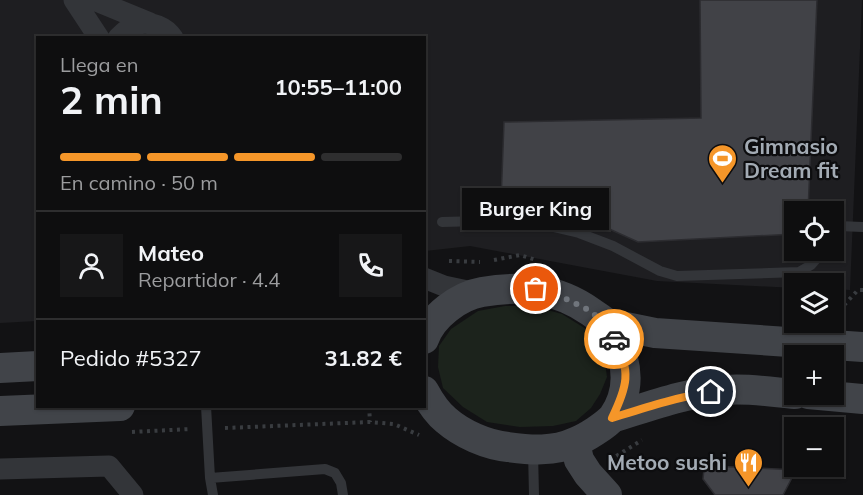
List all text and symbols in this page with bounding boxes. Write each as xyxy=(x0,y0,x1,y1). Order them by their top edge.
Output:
text: Llega en xyxy=(60,52,138,77)
text: 10:55–11:00 xyxy=(274,73,402,101)
text: 2 min xyxy=(60,75,163,124)
place label: Gimnasio Dream fit xyxy=(744,133,838,183)
sports icon: Gimnasio Dream fit xyxy=(707,142,739,184)
text: En camino · 50 m xyxy=(60,170,218,195)
callout: Burger King xyxy=(462,187,610,229)
text: Burger King xyxy=(479,196,592,221)
map controls xyxy=(784,201,844,477)
button: locate xyxy=(784,201,844,261)
button: person xyxy=(60,234,123,297)
button: phone xyxy=(339,234,402,297)
text: Mateo xyxy=(138,239,204,267)
pin xyxy=(510,263,561,314)
text: Repartidor · 4.4 xyxy=(138,267,280,292)
icon: bag xyxy=(519,272,552,305)
button: layers xyxy=(784,273,844,333)
courier xyxy=(584,309,644,369)
icon: car xyxy=(598,323,631,356)
text: Pedido #5327 xyxy=(60,344,202,372)
text: 31.82 € xyxy=(325,344,402,372)
button: + xyxy=(784,345,844,405)
pin xyxy=(685,366,736,417)
icon: home xyxy=(694,375,727,408)
button: − xyxy=(784,417,844,477)
restaurant icon: Metoo sushi xyxy=(732,446,764,488)
place label: Metoo sushi xyxy=(607,449,727,475)

